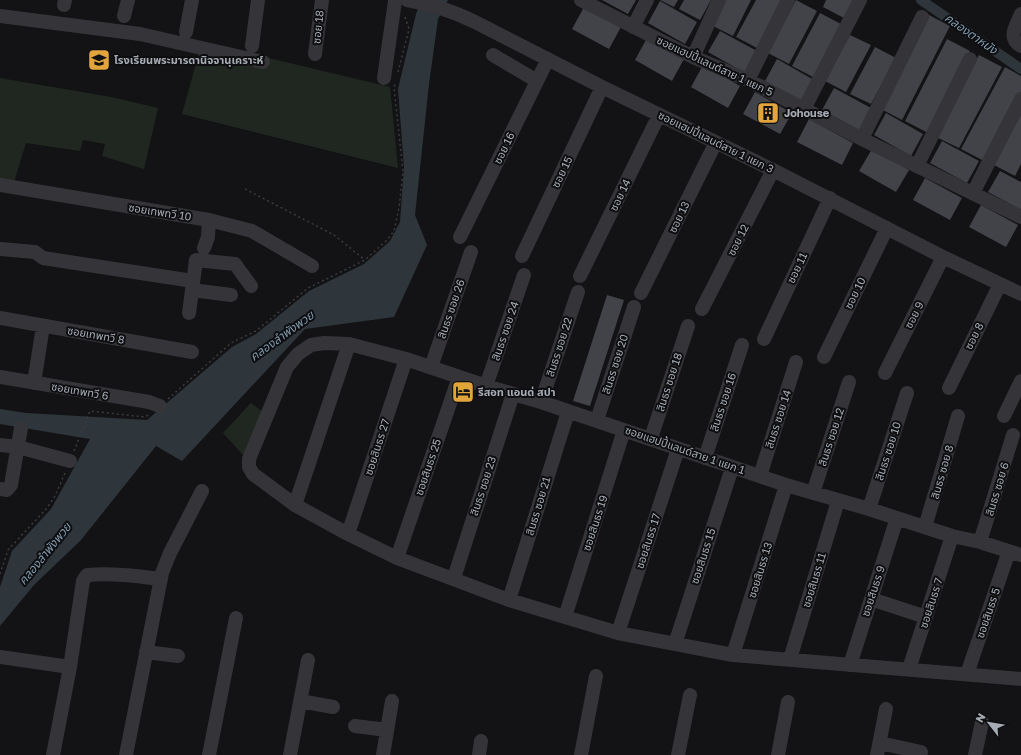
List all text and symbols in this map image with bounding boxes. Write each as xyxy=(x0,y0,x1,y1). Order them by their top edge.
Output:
street label: ซอย 18 xyxy=(309,9,326,44)
water label: คลองตาหนัง xyxy=(942,10,1001,58)
street label: ซอยแฮปปี้แลนด์สาย 1 แยก 5 xyxy=(655,32,776,98)
school or university icon: โรงเรียนพระมารดานิจจานุเคราะห์ xyxy=(86,47,112,73)
place label: โรงเรียนพระมารดานิจจานุเคราะห์ xyxy=(114,53,264,67)
building icon: Johouse xyxy=(755,100,781,126)
place label: Johouse xyxy=(784,106,830,119)
street label: ซอยแฮปปี้แลนด์สาย 1 แยก 3 xyxy=(656,107,777,175)
street label: ซอย 16 xyxy=(490,129,517,166)
street label: ซอย 15 xyxy=(548,154,575,190)
street label: ซอย 14 xyxy=(606,177,633,213)
street label: ซอย 13 xyxy=(665,199,692,235)
street label: ซอยเทพทวี 10 xyxy=(128,200,193,223)
street label: ซอย 12 xyxy=(724,222,751,258)
street label: ซอย 11 xyxy=(784,250,809,285)
street label: ซอย 10 xyxy=(841,275,868,311)
street label: สินธร ซอย 26 xyxy=(434,277,467,340)
street label: สินธร ซอย 24 xyxy=(488,299,521,362)
street label: ซอย 9 xyxy=(901,299,926,330)
water label: คลองลำพังพวย xyxy=(247,307,317,364)
street label: สินธร ซอย 22 xyxy=(543,316,574,378)
street label: ซอย 8 xyxy=(961,320,986,351)
street label: ซอยเทพทวี 8 xyxy=(66,323,126,346)
street label: สินธร ซอย 20 xyxy=(599,332,630,395)
street label: สินธร ซอย 18 xyxy=(653,351,684,413)
street label: สินธร ซอย 16 xyxy=(707,371,738,433)
street label: ซอยเทพทวี 6 xyxy=(50,379,110,402)
hotel icon: รีสอท แอนด่ สปา xyxy=(450,379,476,405)
place label: รีสอท แอนด่ สปา xyxy=(478,385,556,398)
street label: สินธร ซอย 14 xyxy=(762,388,793,450)
street label: สินธร ซอย 12 xyxy=(815,406,846,468)
street label: ซอยสินธร 27 xyxy=(361,417,392,477)
street label: สินธร ซอย 10 xyxy=(872,420,903,482)
street label: ซอยแฮปปี้แลนด์สาย 1 แยก 1 xyxy=(624,422,747,476)
street label: ซอยสินธร 25 xyxy=(412,437,443,497)
street label: สินธร ซอย 8 xyxy=(928,443,956,500)
street label: สินธร ซอย 23 xyxy=(467,455,498,517)
street label: สินธร ซอย 6 xyxy=(982,460,1011,517)
street label: สินธร ซอย 21 xyxy=(522,475,553,537)
street label: ซอยสินธร 19 xyxy=(579,493,610,552)
street label: ซอยสินธร 17 xyxy=(632,511,663,570)
water label: คลองลำพังพวย xyxy=(15,519,75,588)
street label: ซอยสินธร 15 xyxy=(687,526,718,585)
street label: ซอยสินธร 13 xyxy=(745,540,774,599)
street label: ซอยสินธร 11 xyxy=(799,551,828,609)
street label: ซอยสินธร 9 xyxy=(858,564,887,618)
street label: ซอยสินธร 7 xyxy=(916,576,945,630)
street label: ซอยสินธร 5 xyxy=(973,586,1002,640)
north arrow xyxy=(969,703,1009,743)
text: N xyxy=(972,711,988,725)

